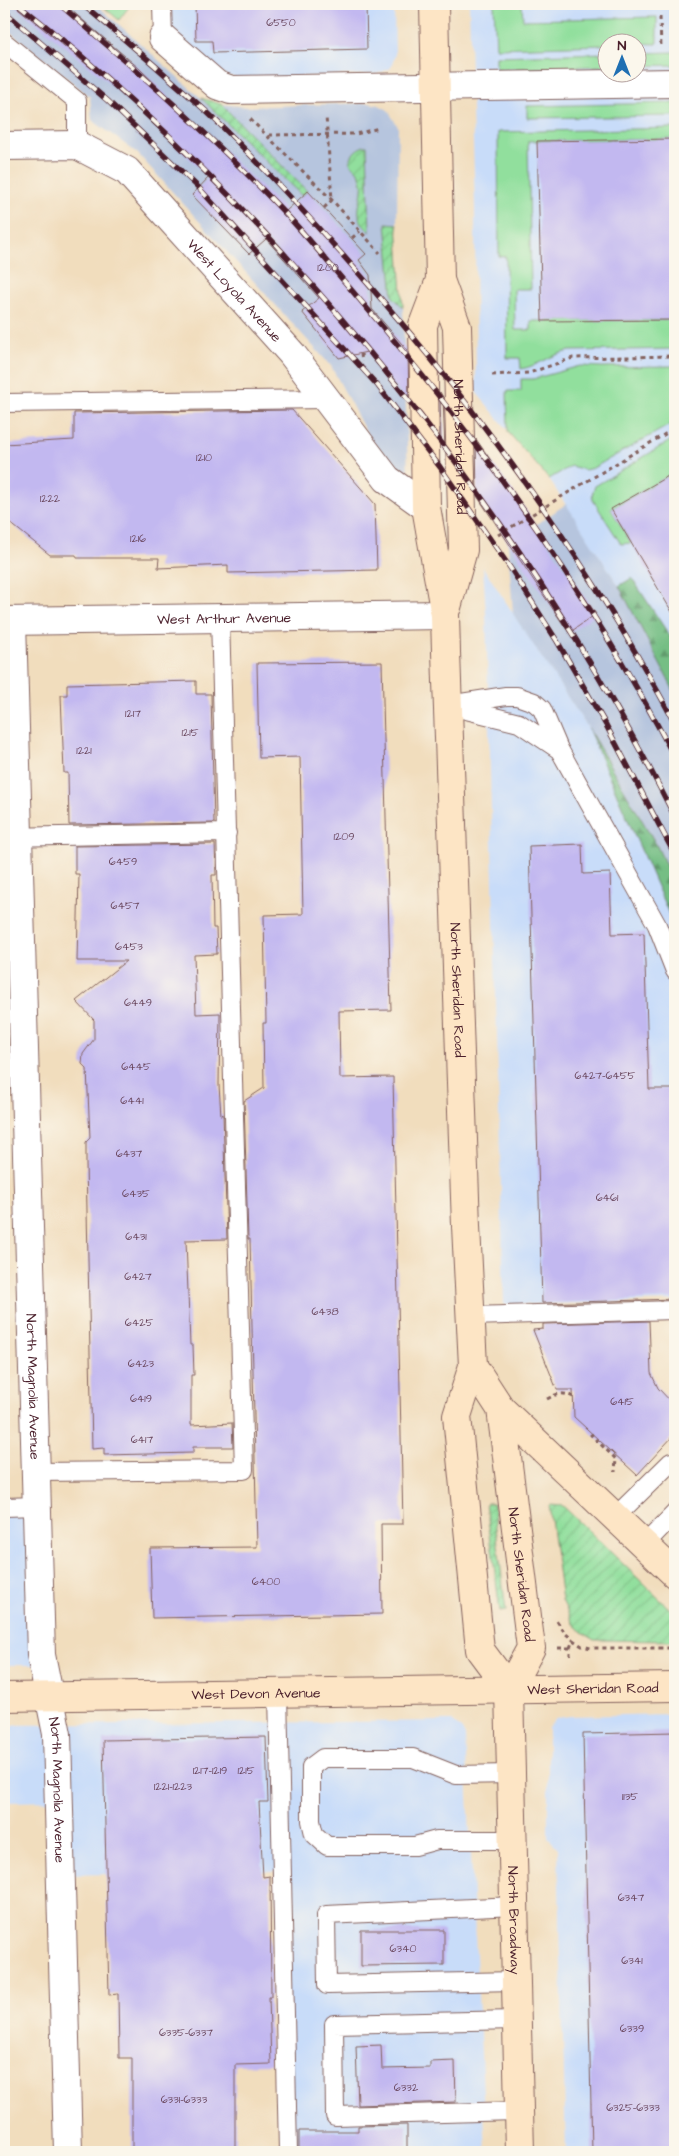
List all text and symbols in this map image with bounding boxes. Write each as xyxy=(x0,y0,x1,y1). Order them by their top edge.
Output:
house number: 6550 xyxy=(266,15,296,30)
north arrow xyxy=(596,32,646,82)
text: N xyxy=(618,36,627,56)
street label: West Loyola Avenue xyxy=(182,235,286,347)
house number: 1200 xyxy=(317,260,339,275)
street label: North Sheridan Road xyxy=(447,379,471,515)
house number: 1210 xyxy=(196,450,212,465)
house number: 1222 xyxy=(40,491,61,506)
house number: 1216 xyxy=(130,531,146,546)
street label: West Arthur Avenue xyxy=(157,608,292,630)
house number: 1217 xyxy=(125,706,141,721)
house number: 1215 xyxy=(182,725,199,740)
house number: 1221 xyxy=(76,743,92,758)
house number: 1209 xyxy=(334,829,354,844)
house number: 6459 xyxy=(109,854,137,869)
house number: 6457 xyxy=(111,898,140,913)
street label: North Sheridan Road xyxy=(444,922,469,1058)
house number: 6453 xyxy=(115,939,143,954)
house number: 6449 xyxy=(124,995,152,1010)
house number: 6445 xyxy=(121,1059,151,1074)
house number: 6427-6455 xyxy=(575,1068,636,1083)
house number: 6441 xyxy=(120,1093,144,1108)
house number: 6437 xyxy=(116,1146,143,1161)
house number: 6435 xyxy=(122,1186,150,1201)
house number: 6461 xyxy=(596,1190,619,1205)
house number: 6431 xyxy=(125,1229,147,1244)
house number: 6427 xyxy=(124,1269,152,1284)
house number: 6438 xyxy=(311,1304,339,1319)
street label: North Magnolia Avenue xyxy=(20,1313,45,1460)
house number: 6425 xyxy=(125,1315,153,1330)
house number: 6423 xyxy=(128,1356,155,1371)
house number: 6419 xyxy=(130,1391,152,1406)
house number: 6415 xyxy=(610,1394,634,1409)
house number: 6417 xyxy=(131,1432,154,1447)
street label: North Sheridan Road xyxy=(502,1506,539,1643)
house number: 6400 xyxy=(252,1574,280,1589)
street label: West Sheridan Road xyxy=(527,1678,659,1700)
street label: West Devon Avenue xyxy=(191,1683,321,1705)
street label: North Magnolia Avenue xyxy=(43,1716,69,1864)
house number: 1217-1219 xyxy=(193,1763,227,1778)
house number: 1215 xyxy=(238,1763,255,1778)
house number: 1221-1223 xyxy=(154,1779,193,1794)
house number: 1135 xyxy=(622,1789,638,1804)
street label: North Broadway xyxy=(502,1866,525,1975)
house number: 6347 xyxy=(618,1890,645,1905)
house number: 6340 xyxy=(390,1941,417,1956)
house number: 6341 xyxy=(621,1953,643,1968)
house number: 6339 xyxy=(620,2021,644,2036)
house number: 6335-6337 xyxy=(159,2025,213,2040)
house number: 6332 xyxy=(394,2080,419,2095)
house number: 6331-6333 xyxy=(161,2092,208,2107)
house number: 6325-6333 xyxy=(606,2100,660,2115)

